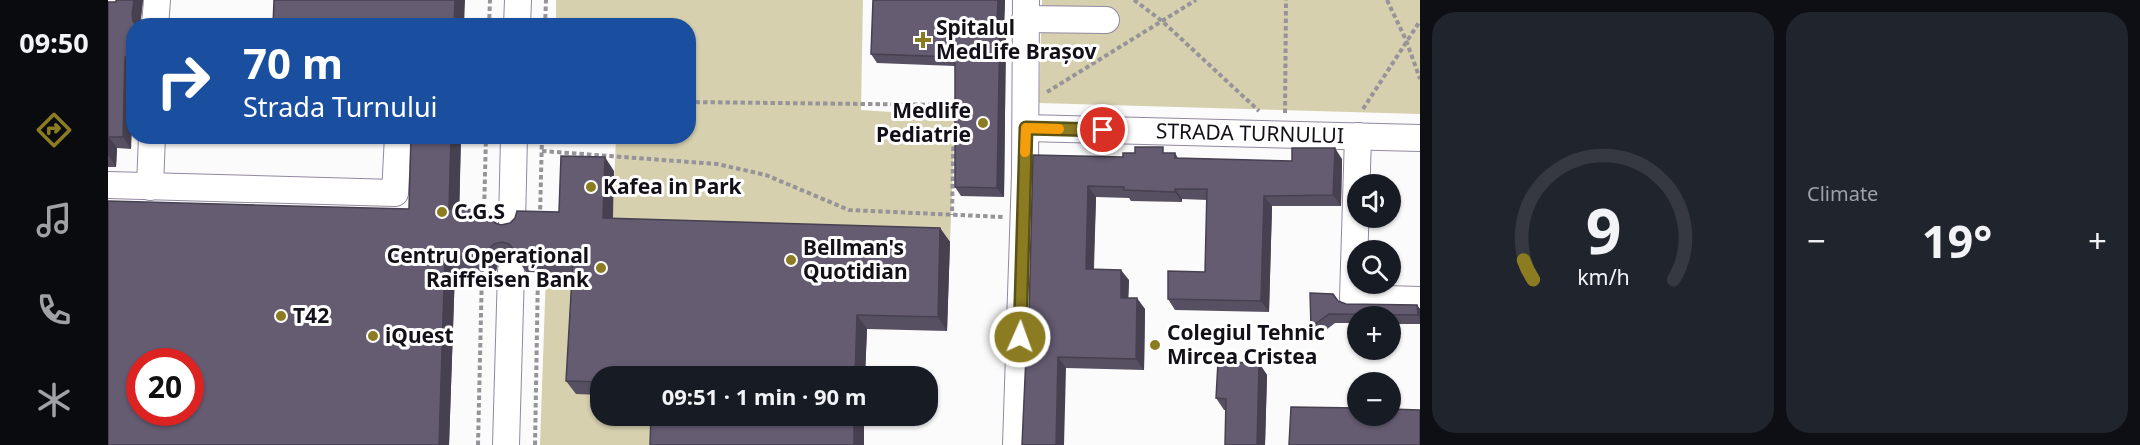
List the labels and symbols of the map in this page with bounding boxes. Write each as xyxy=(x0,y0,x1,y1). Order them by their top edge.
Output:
place label: Spitalul MedLife Brașov xyxy=(936,13,1097,65)
marker: Spitalul MedLife Brașov xyxy=(914,31,932,49)
place label: Medlife Pediatrie xyxy=(876,96,971,148)
pin xyxy=(1077,104,1128,155)
marker: Medlife Pediatrie xyxy=(976,116,990,130)
street label: STRADA TURNULUI xyxy=(1156,116,1344,149)
place label: Kafea in Park xyxy=(603,172,743,200)
marker: Kafea in Park xyxy=(584,180,598,194)
place label: C.G.S xyxy=(454,197,505,225)
marker: C.G.S xyxy=(435,205,449,219)
place label: Bellman's Quotidian xyxy=(803,233,908,285)
place label: Centru Operațional Raiffeisen Bank xyxy=(387,241,590,293)
marker: Bellman's Quotidian xyxy=(784,253,798,267)
marker: Centru Operațional Raiffeisen Bank xyxy=(594,261,608,275)
place label: T42 xyxy=(293,301,329,329)
position arrow xyxy=(988,305,1052,369)
marker: T42 xyxy=(274,309,288,323)
place label: Colegiul Tehnic Mircea Cristea xyxy=(1167,318,1325,370)
place label: iQuest xyxy=(385,321,454,349)
marker: iQuest xyxy=(366,329,380,343)
marker: Colegiul Tehnic Mircea Cristea xyxy=(1148,338,1162,352)
speed limit sign: 20 xyxy=(126,348,204,426)

